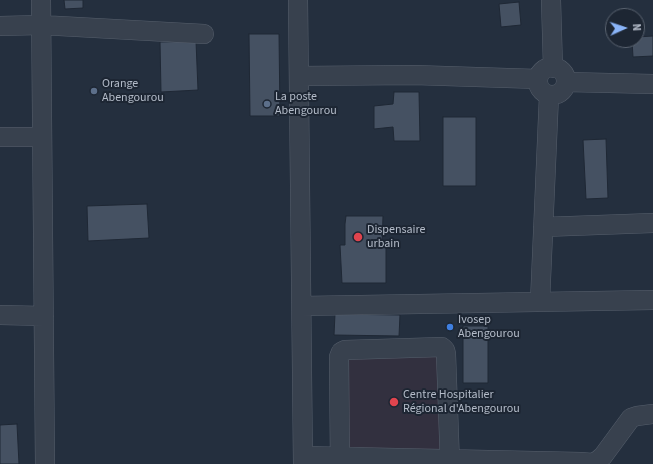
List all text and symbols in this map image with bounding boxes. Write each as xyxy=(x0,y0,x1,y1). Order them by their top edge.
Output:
north arrow xyxy=(605,8,645,48)
text: N xyxy=(629,23,644,31)
place label: Orange Abengourou xyxy=(102,77,164,105)
marker: Orange Abengourou xyxy=(89,86,99,96)
place label: La poste Abengourou xyxy=(275,90,337,118)
marker: La poste Abengourou xyxy=(262,99,272,109)
place label: Dispensaire urbain xyxy=(367,223,426,251)
marker: Dispensaire urbain xyxy=(352,231,364,243)
place label: Ivosep Abengourou xyxy=(458,313,520,341)
marker: Ivosep Abengourou xyxy=(445,322,455,332)
place label: Centre Hospitalier Régional d'Abengourou xyxy=(403,388,520,416)
marker: Centre Hospitalier Régional d'Abengourou xyxy=(388,396,400,408)

